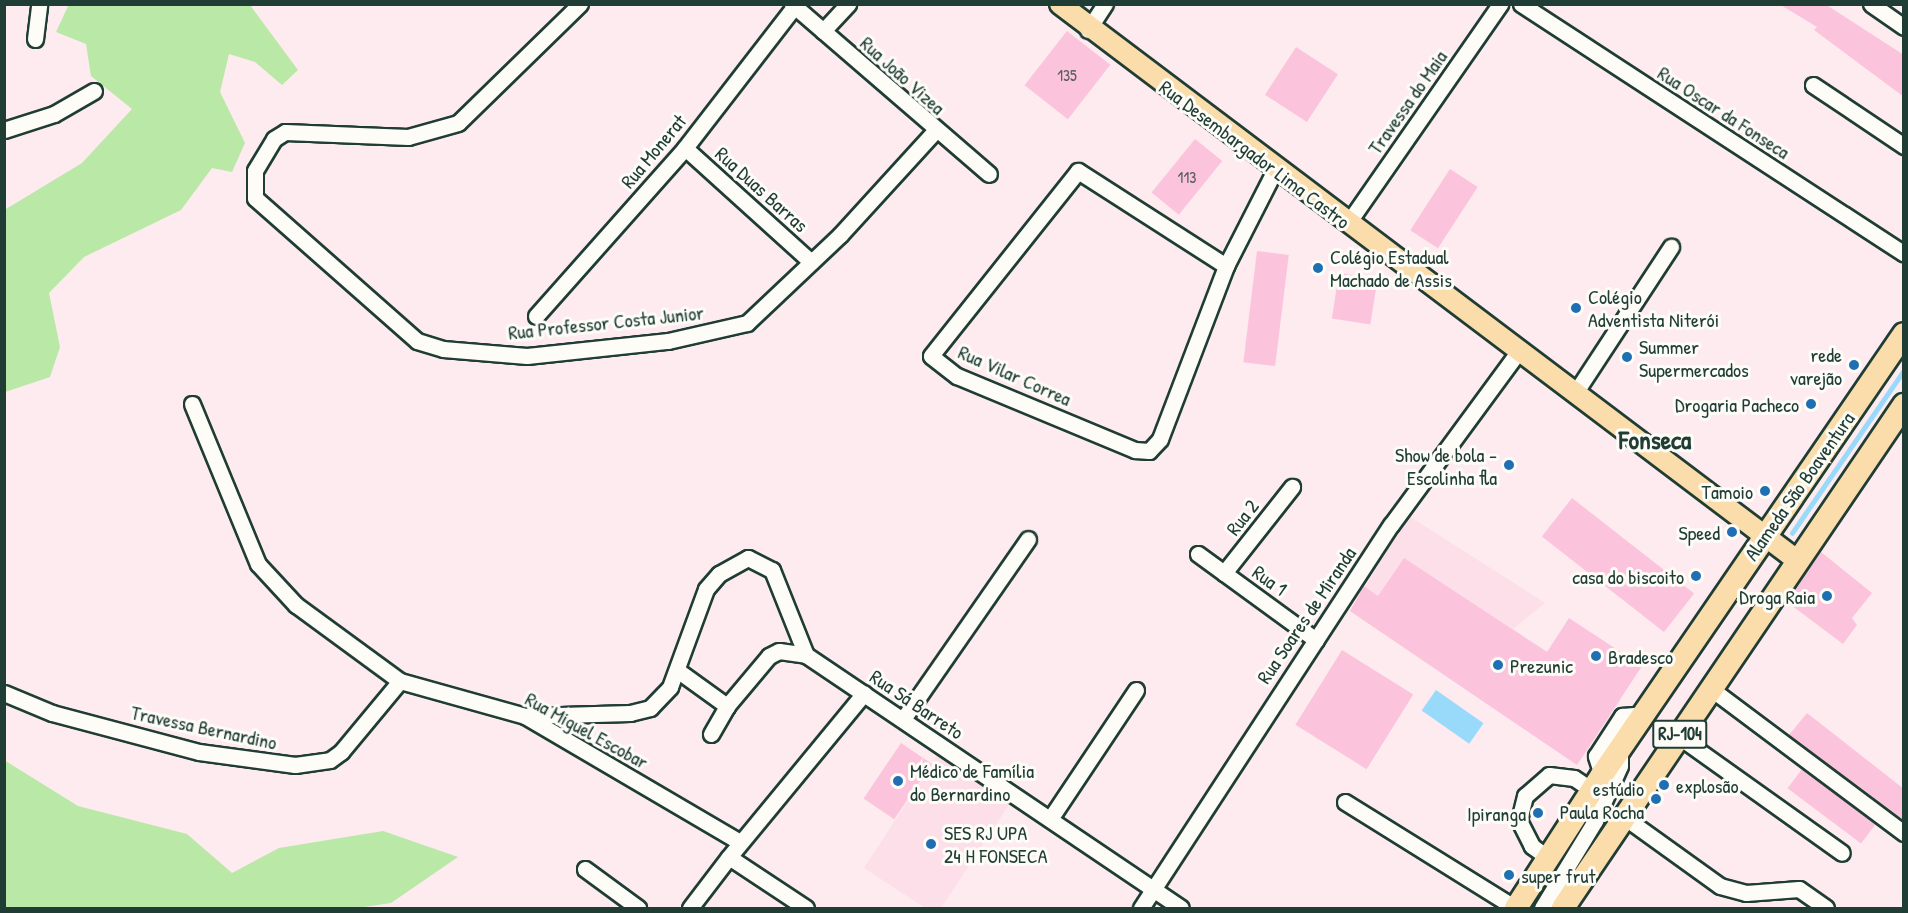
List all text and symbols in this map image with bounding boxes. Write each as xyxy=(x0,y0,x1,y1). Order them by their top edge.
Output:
street label: Rua João Vizea xyxy=(856,31,950,119)
street label: Travessa do Maia xyxy=(1362,45,1452,159)
street label: Rua Oscar da Fonseca xyxy=(1654,60,1794,164)
house number: 135 xyxy=(1057,65,1077,85)
street label: Rua Desembargador Lima Castro xyxy=(1155,75,1355,233)
street label: Rua Monerat xyxy=(615,109,691,193)
street label: Rua Duas Barras xyxy=(711,141,813,237)
house number: 113 xyxy=(1178,167,1196,187)
place label: Colégio Estadual Machado de Assis xyxy=(1330,244,1452,291)
marker: Colégio Estadual Machado de Assis xyxy=(1311,261,1325,275)
place label: Colégio Adventista Niterói xyxy=(1588,284,1719,331)
street label: Rua Professor Costa Junior xyxy=(507,300,705,344)
marker: Colégio Adventista Niterói xyxy=(1569,301,1583,315)
place label: Summer Supermercados xyxy=(1639,334,1749,381)
street label: Rua Vilar Correa xyxy=(955,339,1075,411)
place label: rede varejão xyxy=(1790,342,1842,389)
marker: Summer Supermercados xyxy=(1620,350,1634,364)
marker: rede varejão xyxy=(1847,358,1861,372)
place label: Drogaria Pacheco xyxy=(1675,392,1799,416)
marker: Drogaria Pacheco xyxy=(1804,397,1818,411)
street label: Alameda São Boaventura xyxy=(1739,407,1859,565)
district label: Fonseca xyxy=(1619,424,1691,456)
place label: Show de bola - Escolinha fla xyxy=(1395,442,1497,489)
marker: Show de bola - Escolinha fla xyxy=(1502,458,1516,472)
place label: Tamoio xyxy=(1702,479,1753,503)
marker: Tamoio xyxy=(1758,484,1772,498)
street label: Rua 2 xyxy=(1221,494,1263,540)
place label: Speed xyxy=(1679,520,1720,544)
marker: Speed xyxy=(1725,525,1739,539)
street label: Rua Soares de Miranda xyxy=(1251,542,1361,688)
street label: Rua 1 xyxy=(1248,560,1292,600)
place label: casa do biscoito xyxy=(1572,564,1684,588)
marker: casa do biscoito xyxy=(1689,569,1703,583)
place label: Droga Raia xyxy=(1739,584,1815,608)
marker: Droga Raia xyxy=(1820,589,1834,603)
place label: Bradesco xyxy=(1608,644,1673,668)
marker: Bradesco xyxy=(1589,649,1603,663)
place label: Prezunic xyxy=(1510,653,1573,677)
marker: Prezunic xyxy=(1491,658,1505,672)
street label: Rua Sá Barreto xyxy=(866,664,968,744)
street label: Rua Miguel Escobar xyxy=(521,686,653,774)
street label: Travessa Bernardino xyxy=(129,700,279,754)
road number: RJ-104 xyxy=(1652,719,1708,749)
place label: Médico de Família do Bernardino xyxy=(910,758,1034,805)
place label: explosão xyxy=(1676,773,1738,797)
marker: Médico de Família do Bernardino xyxy=(891,774,905,788)
place label: estúdio Paula Rocha xyxy=(1560,776,1644,823)
marker: explosão xyxy=(1657,778,1671,792)
marker: estúdio Paula Rocha xyxy=(1649,792,1663,806)
place label: Ipiranga xyxy=(1467,801,1526,825)
marker: Ipiranga xyxy=(1531,806,1545,820)
place label: SES RJ UPA 24 H FONSECA xyxy=(944,820,1047,867)
marker: SES RJ UPA 24 H FONSECA xyxy=(922,835,940,853)
place label: super frut xyxy=(1521,863,1595,887)
marker: super frut xyxy=(1502,868,1516,882)

